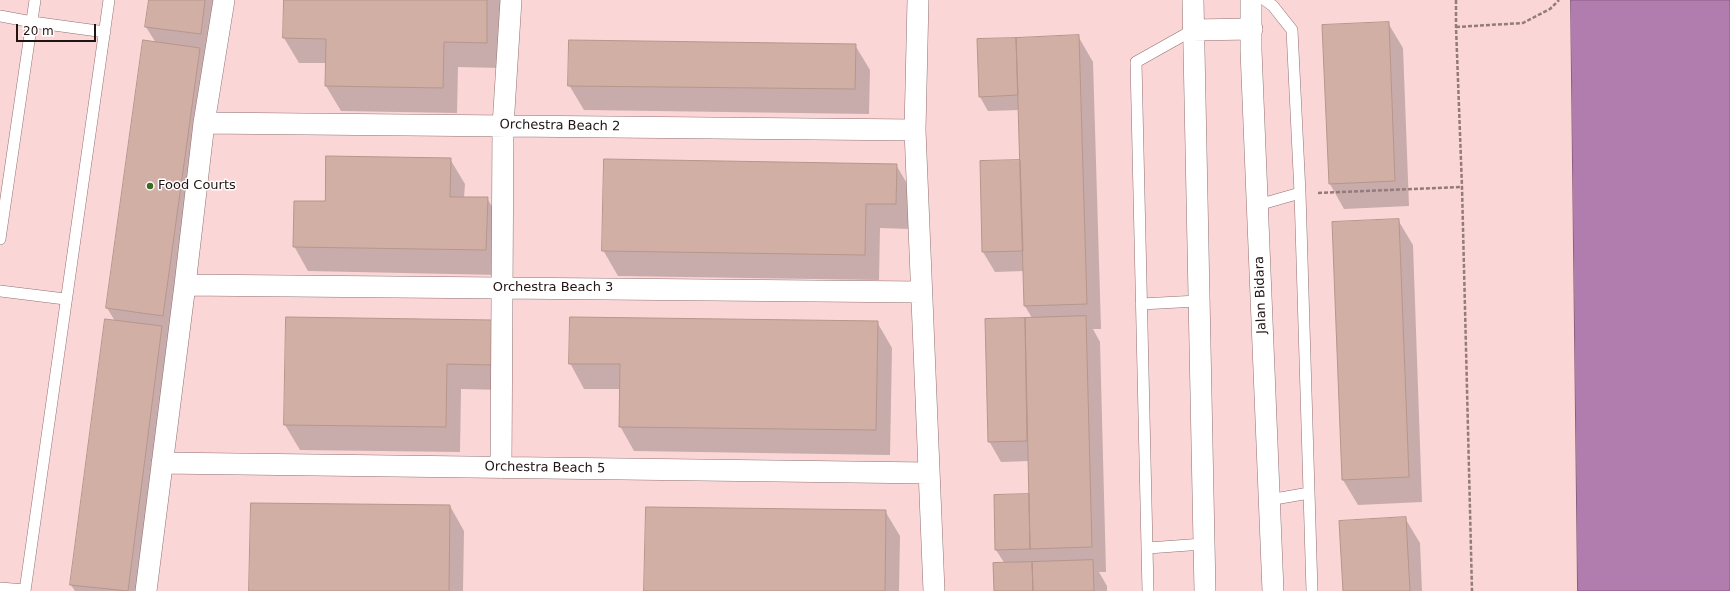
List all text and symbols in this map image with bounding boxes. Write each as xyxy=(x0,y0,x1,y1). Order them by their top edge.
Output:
scale bar xyxy=(18,16,98,42)
text: 20 m xyxy=(23,24,54,38)
street label: Orchestra Beach 2 xyxy=(500,117,620,135)
place label: Food Courts xyxy=(158,178,236,194)
marker: Food Courts xyxy=(145,181,155,191)
street label: Jalan Bidara xyxy=(1252,256,1270,334)
street label: Orchestra Beach 3 xyxy=(493,280,613,296)
street label: Orchestra Beach 5 xyxy=(485,459,605,477)

